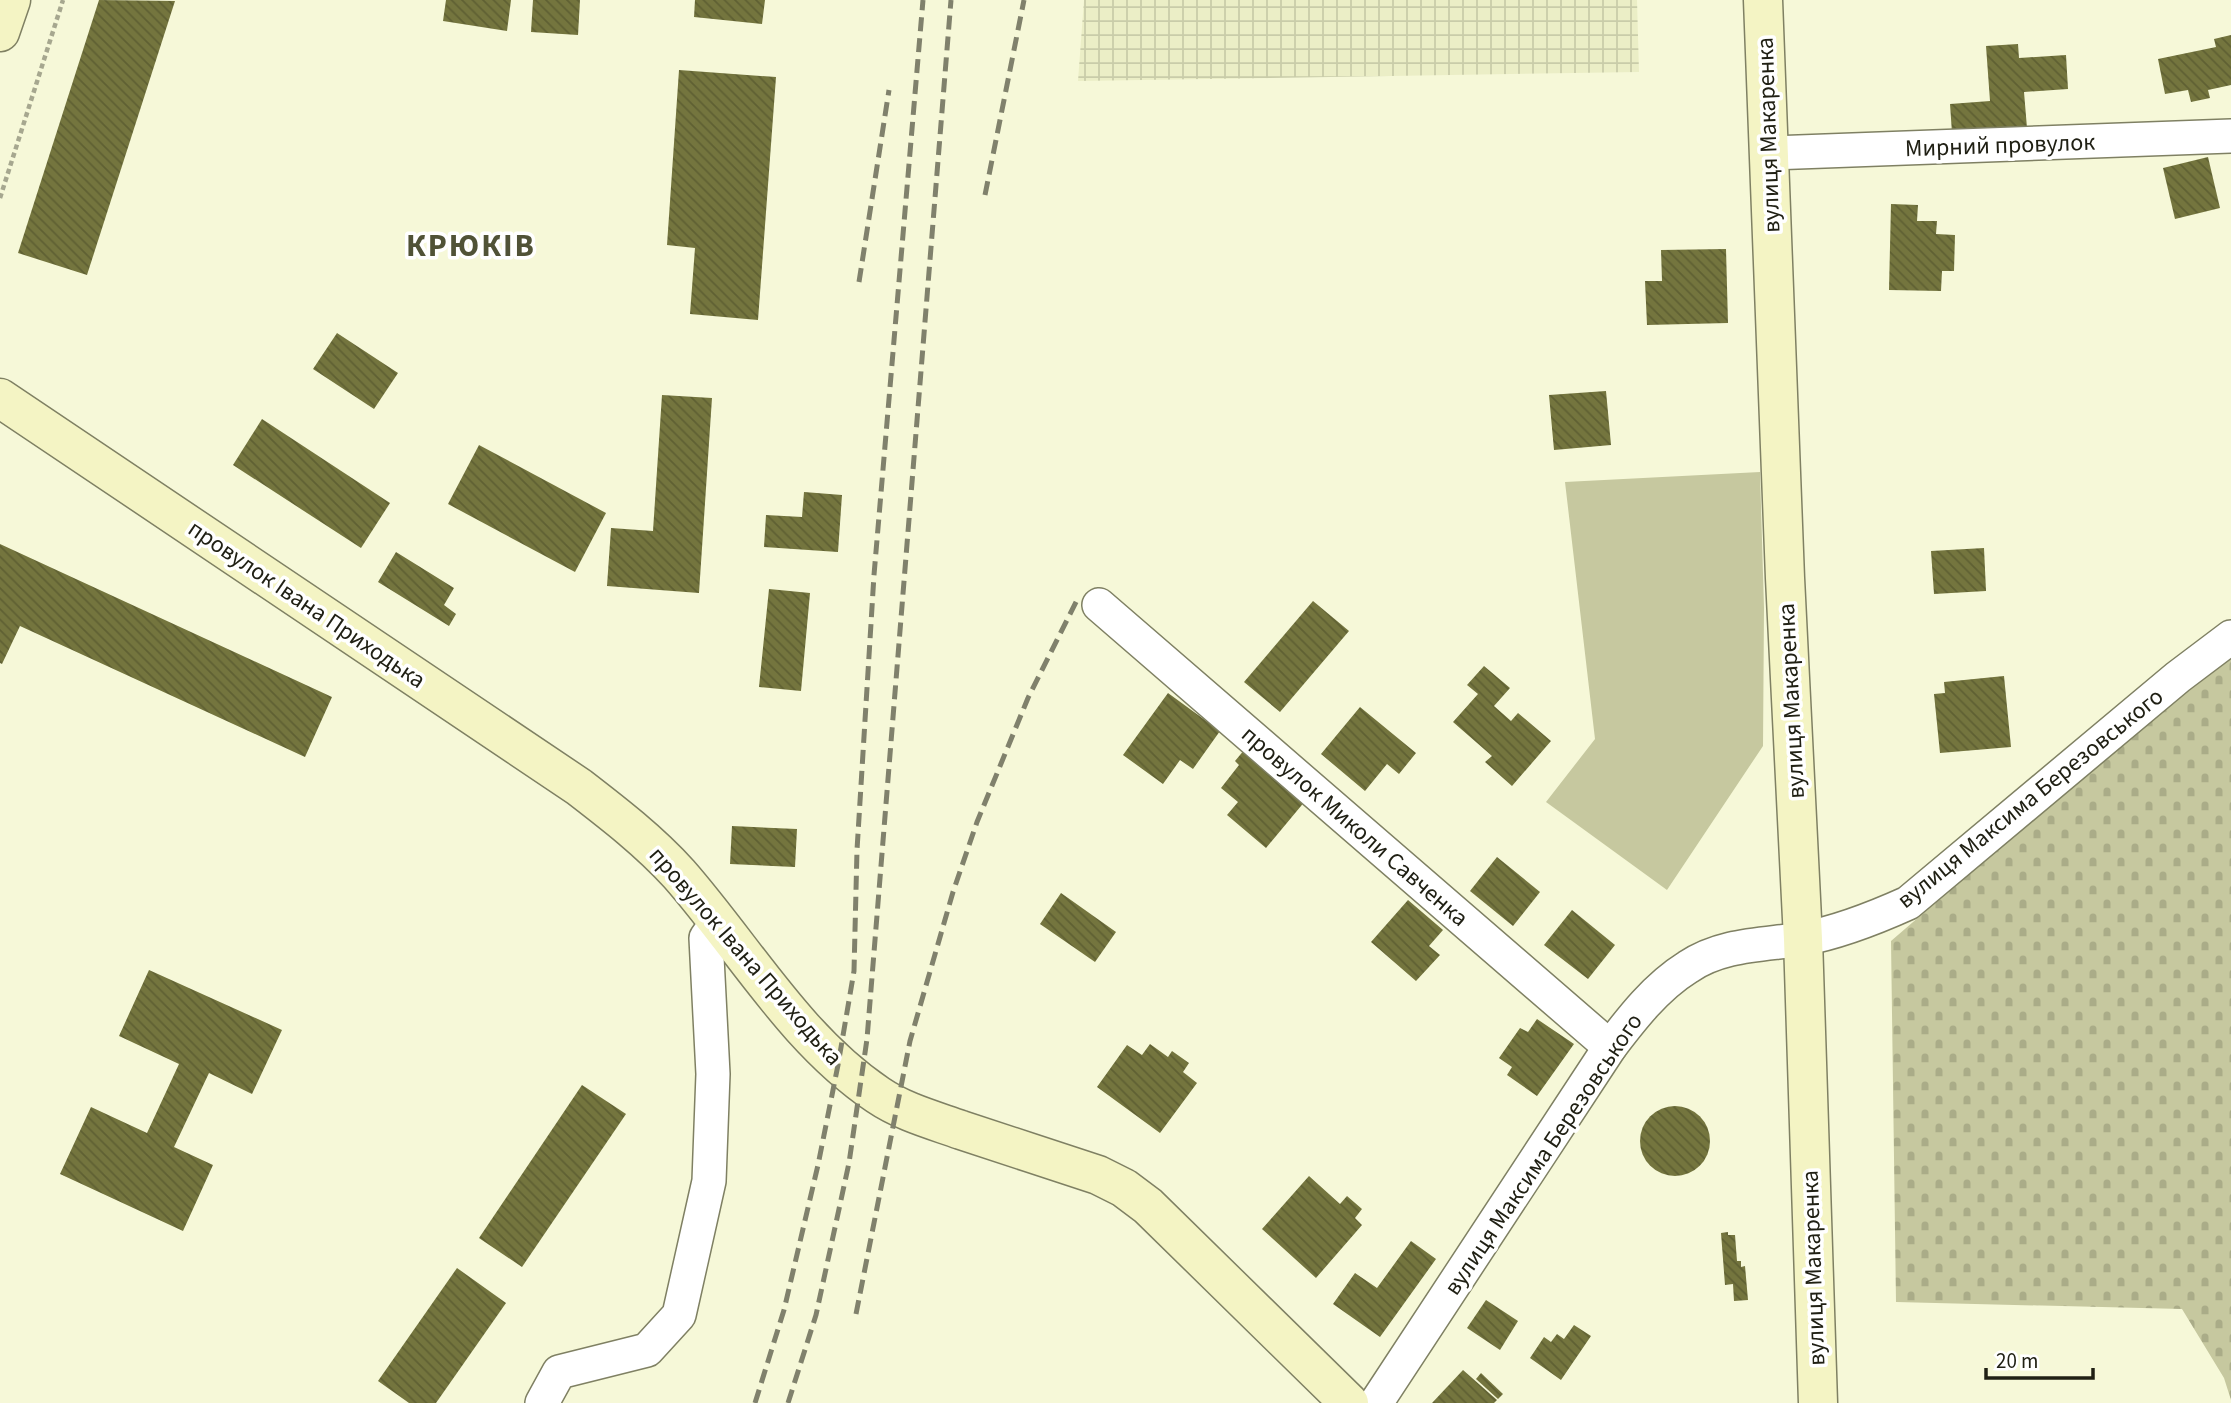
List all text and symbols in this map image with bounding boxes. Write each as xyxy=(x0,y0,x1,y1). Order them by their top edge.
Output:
street label: вулиця Макаренка xyxy=(1748,37,1789,233)
street label: Мирний провулок xyxy=(1904,125,2096,166)
district label: КРЮКІВ xyxy=(406,223,536,269)
street label: провулок Івана Приходька xyxy=(181,512,433,697)
street label: вулиця Макаренка xyxy=(1769,602,1814,800)
street label: вулиця Максима Березовського xyxy=(1890,680,2171,917)
street label: провулок Миколи Савченка xyxy=(1233,718,1476,935)
street label: провулок Івана Приходька xyxy=(641,839,851,1074)
street label: вулиця Максима Березовського xyxy=(1436,1006,1651,1302)
street label: вулиця Макаренка xyxy=(1793,1170,1834,1366)
scale bar xyxy=(1986,1336,2093,1380)
text: 20 m xyxy=(1996,1346,2038,1376)

